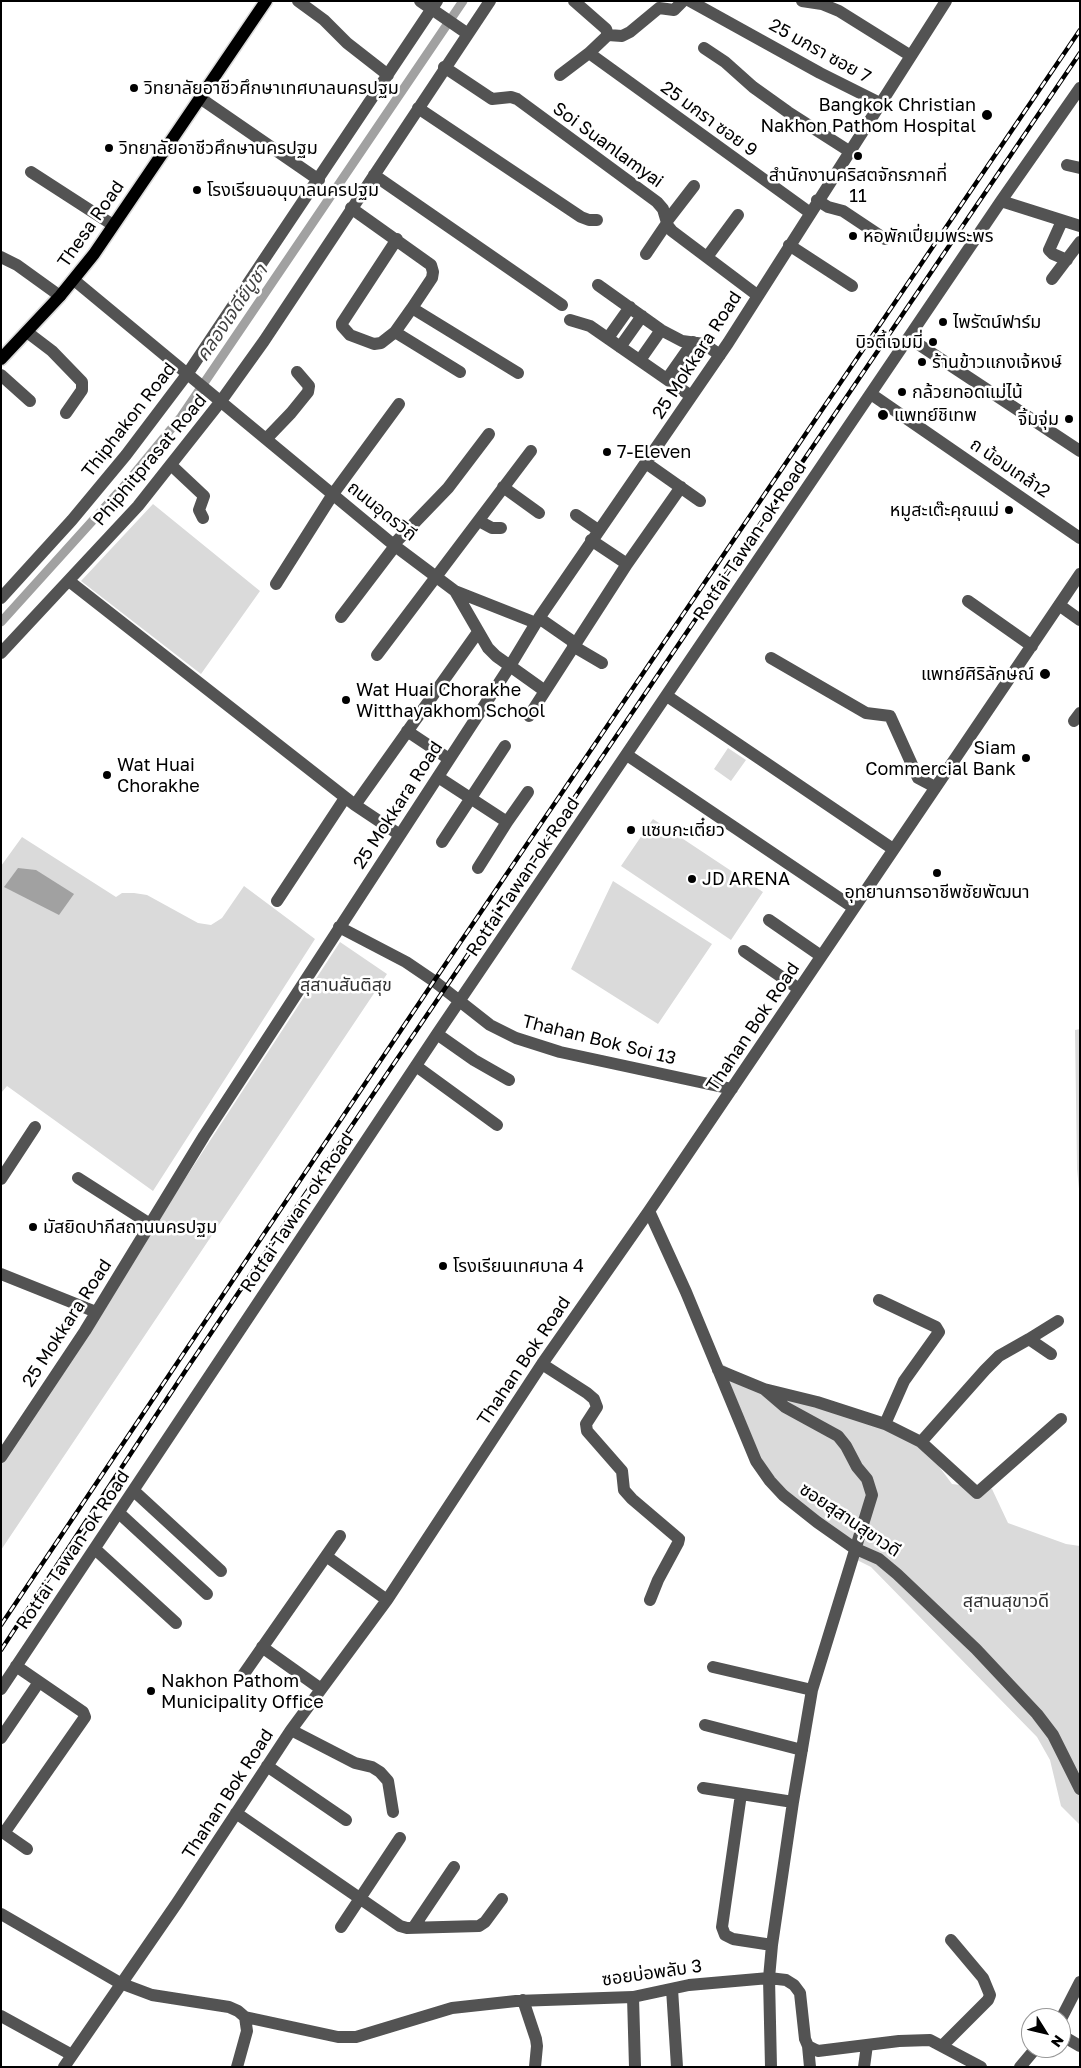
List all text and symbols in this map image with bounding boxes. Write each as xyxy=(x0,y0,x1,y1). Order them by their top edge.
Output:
street label: 25 มกรา ซอย 7 xyxy=(765,14,875,88)
place label: วิทยาลัยอาชีวศึกษาเทศบาลนครปฐม xyxy=(144,77,399,99)
street label: 25 มกรา ซอย 9 xyxy=(656,77,762,161)
marker: วิทยาลัยอาชีวศึกษาเทศบาลนครปฐม xyxy=(128,82,140,94)
place label: Bangkok Christian Nakhon Pathom Hospital xyxy=(760,94,976,136)
street label: Soi Suanlamyai xyxy=(549,98,667,192)
marker: Bangkok Christian Nakhon Pathom Hospital xyxy=(980,108,994,122)
place label: วิทยาลัยอาชีวศึกษานครปฐม xyxy=(119,137,318,159)
marker: วิทยาลัยอาชีวศึกษานครปฐม xyxy=(103,142,115,154)
marker: สำนักงานคริสตจักรภาคที่ 11 xyxy=(852,150,864,162)
place label: สำนักงานคริสตจักรภาคที่ 11 xyxy=(769,164,947,206)
street label: Thesa Road xyxy=(53,176,129,272)
place label: โรงเรียนอนุบาลนครปฐม xyxy=(207,179,379,201)
marker: โรงเรียนอนุบาลนครปฐม xyxy=(191,184,203,196)
place label: หอพักเปี่ยมพระพร xyxy=(863,225,994,247)
marker: หอพักเปี่ยมพระพร xyxy=(847,230,859,242)
water label: คลองเจดีย์บูชา xyxy=(191,260,273,366)
street label: 25 Mokkara Road xyxy=(648,287,746,423)
place label: ไพรัตน์ฟาร์ม xyxy=(953,311,1041,333)
marker: ไพรัตน์ฟาร์ม xyxy=(937,316,949,328)
place label: บิวตี้เจมมี่ xyxy=(855,331,923,353)
marker: บิวตี้เจมมี่ xyxy=(927,336,939,348)
place label: ร้านข้าวแกงเจ้หงษ์ xyxy=(932,351,1062,373)
marker: ร้านข้าวแกงเจ้หงษ์ xyxy=(916,356,928,368)
street label: Thiphakon Road xyxy=(78,358,180,482)
place label: กล้วยทอดแม่ไน้ xyxy=(912,381,1023,403)
marker: กล้วยทอดแม่ไน้ xyxy=(896,386,908,398)
street label: Phiphitprasat Road xyxy=(89,390,211,530)
place label: แพทย์ชิเทพ xyxy=(894,404,977,426)
marker: แพทย์ชิเทพ xyxy=(876,408,890,422)
place label: จิ้มจุ่ม xyxy=(1018,408,1059,430)
marker: จิ้มจุ่ม xyxy=(1063,413,1075,425)
street label: ถ น้อมเกล้า2 xyxy=(966,433,1054,503)
place label: 7-Eleven xyxy=(617,441,691,463)
marker: 7-Eleven xyxy=(601,446,613,458)
street label: Rotfai Tawan-ok Road xyxy=(689,457,811,625)
street label: ถนนอุดรวิถี xyxy=(343,477,421,545)
place label: หมูสะเต๊ะคุณแม่ xyxy=(890,499,999,521)
marker: หมูสะเต๊ะคุณแม่ xyxy=(1003,504,1015,516)
place label: แพทย์ศิริลักษณ์ xyxy=(921,663,1034,685)
marker: แพทย์ศิริลักษณ์ xyxy=(1038,667,1052,681)
place label: Wat Huai Chorakhe Witthayakhom School xyxy=(356,679,545,722)
marker: Wat Huai Chorakhe Witthayakhom School xyxy=(340,694,352,706)
street label: 25 Mokkara Road xyxy=(349,737,447,873)
place label: Siam Commercial Bank xyxy=(865,737,1016,780)
marker: Siam Commercial Bank xyxy=(1020,752,1032,764)
place label: Wat Huai Chorakhe xyxy=(117,754,200,796)
marker: Wat Huai Chorakhe xyxy=(101,769,113,781)
street label: Rotfai Tawan-ok Road xyxy=(462,793,584,961)
place label: แซบกะเตี๋ยว xyxy=(641,819,725,841)
marker: แซบกะเตี๋ยว xyxy=(625,824,637,836)
marker: อุทยานการอาชีพชัยพัฒนา xyxy=(931,867,943,879)
place label: JD ARENA xyxy=(702,868,790,890)
marker: JD ARENA xyxy=(686,873,698,885)
place label: อุทยานการอาชีพชัยพัฒนา xyxy=(845,881,1029,903)
street label: Thahan Bok Road xyxy=(702,958,804,1096)
park label: สุสานสันติสุข xyxy=(300,974,392,996)
street label: Thahan Bok Soi 13 xyxy=(520,1010,678,1070)
street label: Rotfai Tawan-ok Road xyxy=(236,1129,358,1297)
place label: มัสยิดปากีสถานนครปฐม xyxy=(43,1216,217,1238)
marker: มัสยิดปากีสถานนครปฐม xyxy=(27,1221,39,1233)
street label: 25 Mokkara Road xyxy=(18,1255,116,1391)
place label: โรงเรียนเทศบาล 4 xyxy=(453,1255,584,1277)
marker: โรงเรียนเทศบาล 4 xyxy=(437,1260,449,1272)
street label: Thahan Bok Road xyxy=(473,1292,575,1430)
street label: Rotfai Tawan-ok Road xyxy=(12,1466,134,1634)
street label: ซอยสุสานสุขาวดี xyxy=(795,1478,905,1562)
park label: สุสานสุขาวดี xyxy=(963,1590,1049,1612)
place label: Nakhon Pathom Municipality Office xyxy=(161,1670,324,1712)
marker: Nakhon Pathom Municipality Office xyxy=(145,1685,157,1697)
street label: Thahan Bok Road xyxy=(178,1725,278,1863)
street label: ซอยบ่อพลับ 3 xyxy=(601,1955,703,1991)
north arrow xyxy=(1021,2008,1071,2058)
text: N xyxy=(1048,2032,1068,2051)

